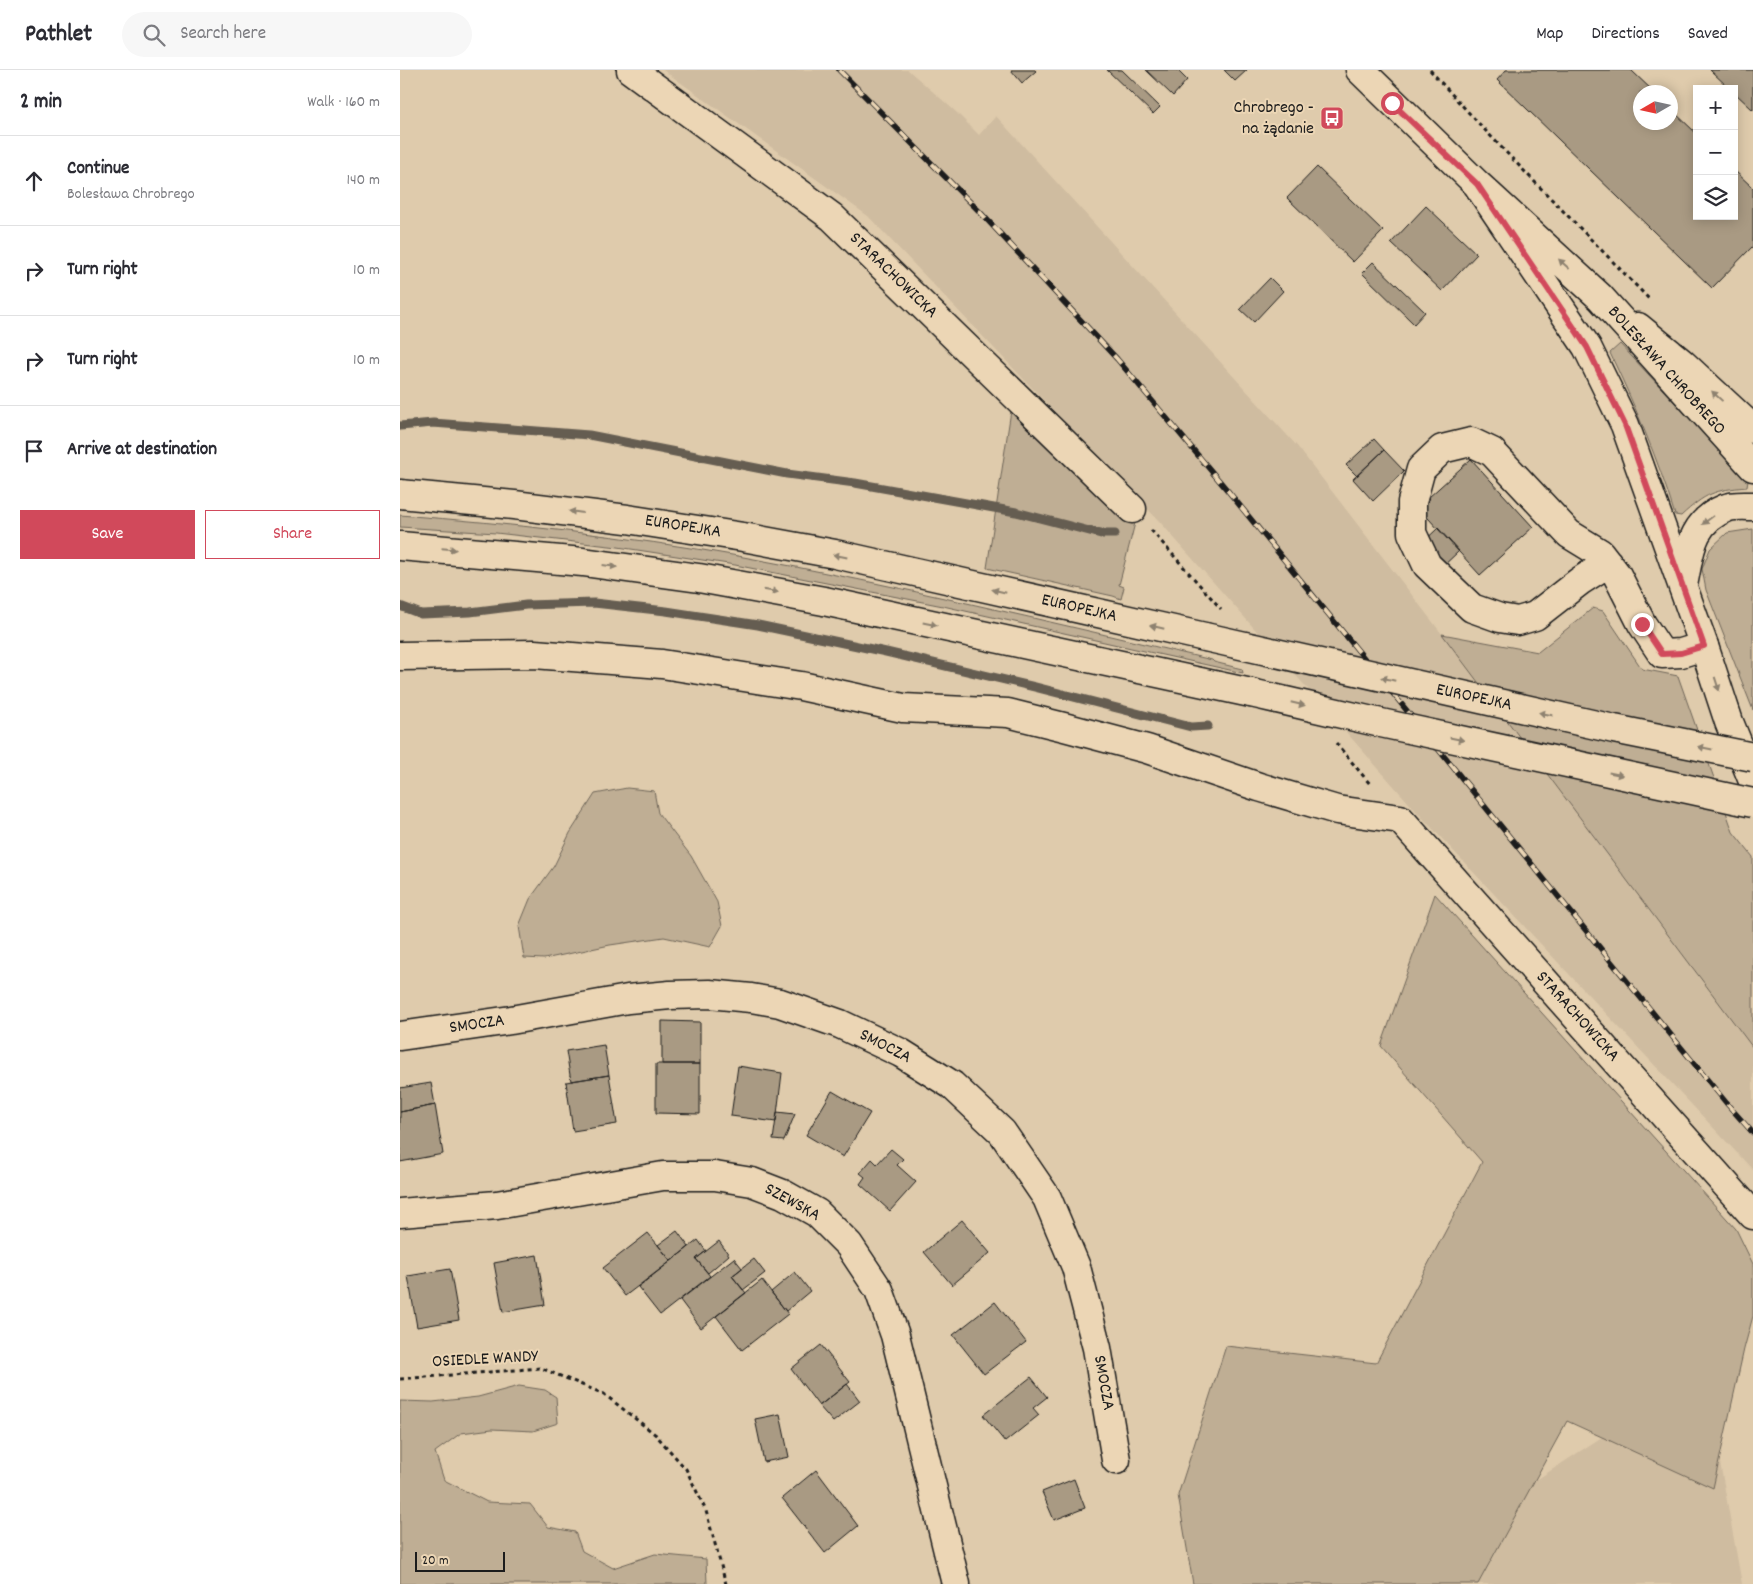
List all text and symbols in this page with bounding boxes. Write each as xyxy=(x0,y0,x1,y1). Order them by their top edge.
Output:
search box xyxy=(122,12,472,57)
text: Pathlet xyxy=(25,18,92,52)
icon: search xyxy=(140,21,168,49)
text: Search here xyxy=(180,21,266,48)
text: Map xyxy=(1536,22,1563,47)
text: Directions xyxy=(1591,22,1660,47)
text: Saved xyxy=(1688,22,1728,47)
north arrow xyxy=(1633,85,1678,130)
map controls xyxy=(1693,85,1738,220)
button: + xyxy=(1693,85,1738,130)
text: 2 min xyxy=(20,88,62,118)
text: Walk · 160 m xyxy=(307,91,380,114)
route start xyxy=(1381,92,1404,115)
place label: Chrobrego - na żądanie xyxy=(1234,96,1314,142)
bus stop icon: Chrobrego - na żądanie xyxy=(1319,105,1345,131)
button: − xyxy=(1693,130,1738,175)
text: Continue xyxy=(67,156,129,183)
icon: ahead xyxy=(20,167,48,195)
text: 140 m xyxy=(346,169,380,192)
button: layers xyxy=(1693,175,1738,220)
text: Bolesława Chrobrego xyxy=(67,183,195,206)
street label: STARACHOWICKA xyxy=(843,227,943,325)
icon: right xyxy=(20,257,48,285)
text: Turn right xyxy=(67,257,138,284)
one-way arrow xyxy=(1558,258,1570,270)
text: 10 m xyxy=(353,259,380,282)
street label: BOLESŁAWA CHROBREGO xyxy=(1601,301,1731,441)
icon: right xyxy=(20,347,48,375)
text: Turn right xyxy=(67,347,138,374)
text: 10 m xyxy=(353,349,380,372)
one-way arrow xyxy=(1712,390,1724,402)
icon: arrive xyxy=(20,437,48,465)
text: Arrive at destination xyxy=(67,437,217,464)
one-way arrow xyxy=(568,508,584,516)
street label: EUROPEJKA xyxy=(643,509,723,545)
button: Save xyxy=(20,510,195,559)
button: Share xyxy=(205,510,380,559)
one-way arrow xyxy=(1701,515,1715,525)
one-way arrow xyxy=(441,546,457,554)
one-way arrow xyxy=(832,551,848,559)
one-way arrow xyxy=(603,562,619,570)
one-way arrow xyxy=(991,587,1006,595)
one-way arrow xyxy=(763,588,779,596)
street label: EUROPEJKA xyxy=(1039,588,1119,630)
route end xyxy=(1631,613,1654,636)
one-way arrow xyxy=(922,620,938,628)
one-way arrow xyxy=(1150,623,1165,631)
one-way arrow xyxy=(1380,675,1395,683)
one-way arrow xyxy=(1713,677,1721,692)
street label: EUROPEJKA xyxy=(1434,678,1514,718)
one-way arrow xyxy=(1291,700,1306,708)
one-way arrow xyxy=(1539,710,1554,718)
one-way arrow xyxy=(1449,736,1465,744)
one-way arrow xyxy=(1697,743,1713,751)
one-way arrow xyxy=(1608,770,1624,778)
street label: STARACHOWICKA xyxy=(1529,966,1625,1068)
street label: SMOCZA xyxy=(448,1009,506,1041)
street label: SMOCZA xyxy=(855,1023,916,1071)
street label: SZEWSKA xyxy=(759,1177,825,1229)
street label: OSIEDLE WANDY xyxy=(431,1345,540,1375)
street label: SMOCZA xyxy=(1086,1354,1120,1413)
scale bar xyxy=(415,1549,505,1572)
text: 20 m xyxy=(422,1551,449,1571)

